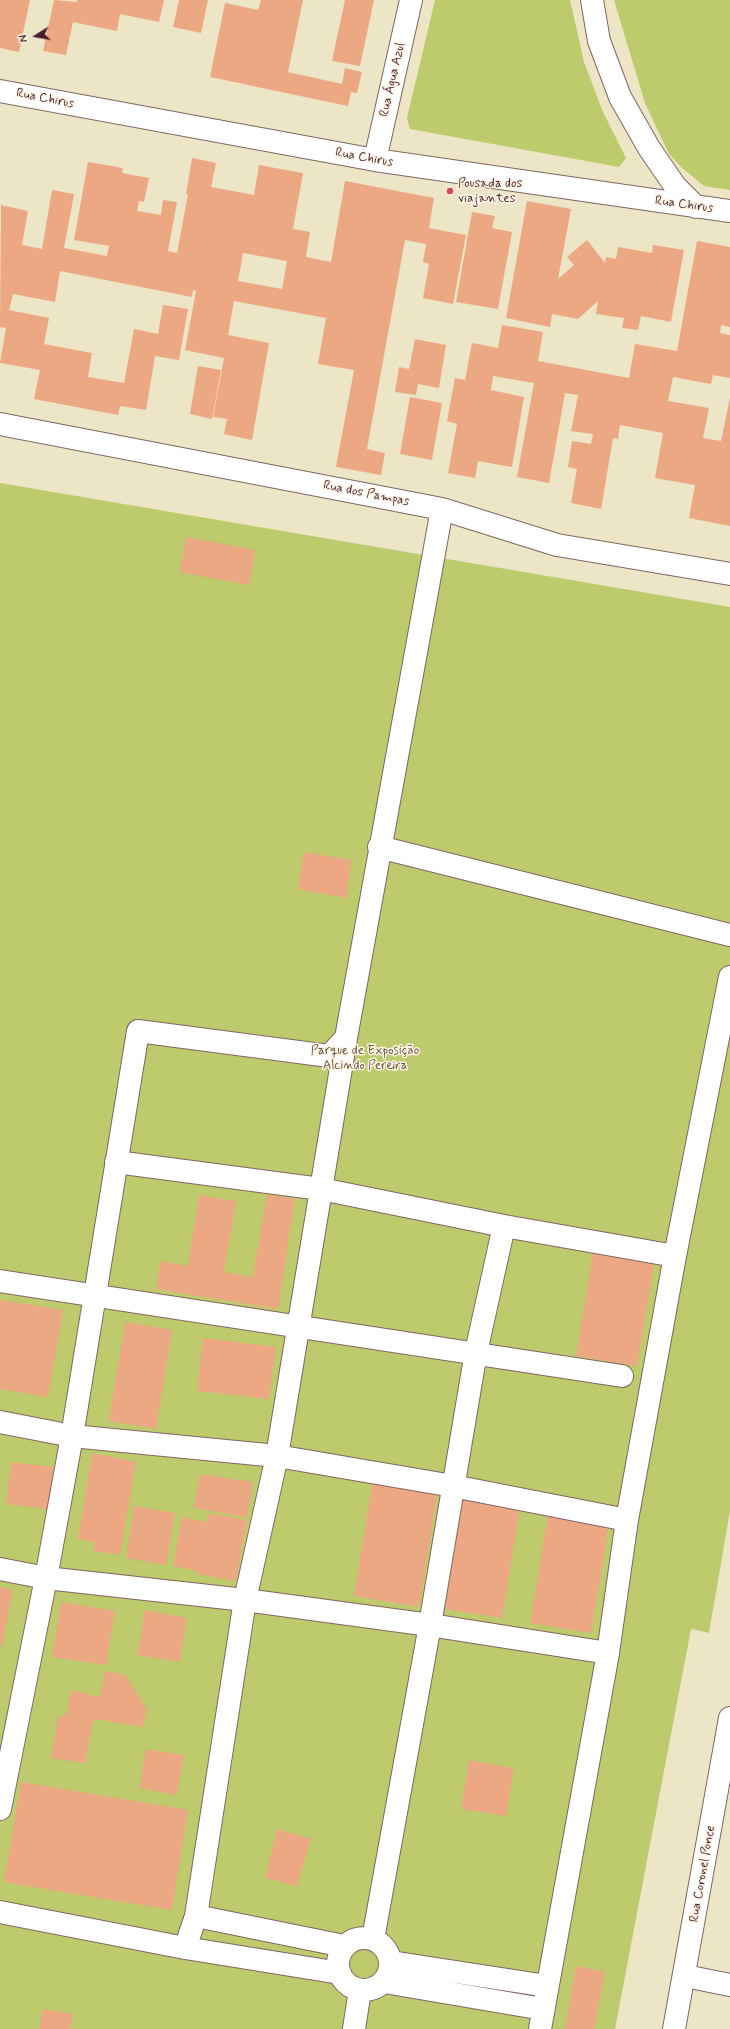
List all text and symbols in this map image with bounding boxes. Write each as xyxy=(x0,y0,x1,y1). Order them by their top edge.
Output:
north arrow xyxy=(16,16,56,56)
text: N xyxy=(17,33,32,43)
street label: Rua Água Azul xyxy=(377,41,409,119)
street label: Rua Chirus xyxy=(15,86,75,112)
street label: Rua Chirus xyxy=(334,145,394,171)
place label: Pousada dos viajantes xyxy=(458,176,522,207)
marker: Pousada dos viajantes xyxy=(445,186,455,196)
street label: Rua Chirus xyxy=(654,193,714,217)
street label: Rua dos Pampas xyxy=(322,478,410,510)
park label: Parque de Exposição Alcindo Pereira xyxy=(311,1043,419,1074)
street label: Rua Coronel Ponce xyxy=(687,1824,719,1924)

